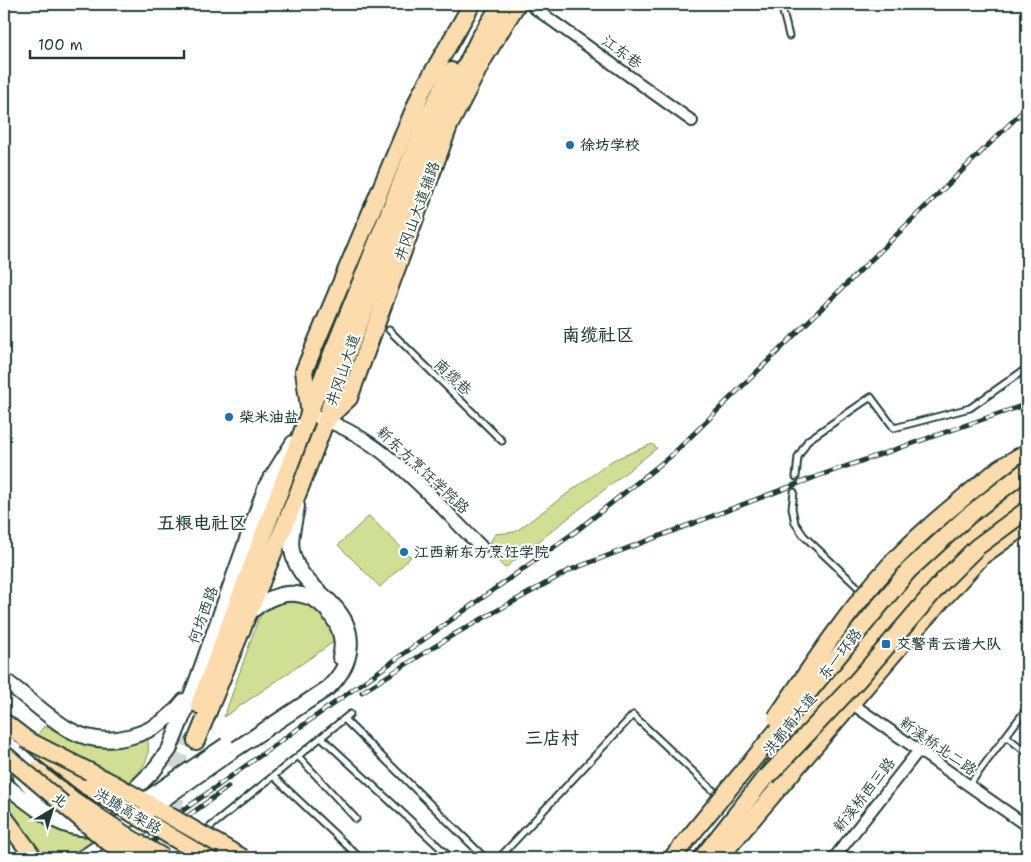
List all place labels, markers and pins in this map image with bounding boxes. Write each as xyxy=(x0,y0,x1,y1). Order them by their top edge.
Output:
place label: 徐坊学校 xyxy=(580,135,640,155)
marker: 徐坊学校 xyxy=(564,139,576,151)
place label: 柴米油盐 xyxy=(239,407,299,427)
marker: 柴米油盐 xyxy=(223,411,235,423)
place label: 江西新东方烹饪学院 xyxy=(414,542,549,562)
marker: 江西新东方烹饪学院 xyxy=(398,546,410,558)
place label: 交警青云谱大队 xyxy=(896,634,1001,654)
marker: 交警青云谱大队 xyxy=(880,638,892,650)

